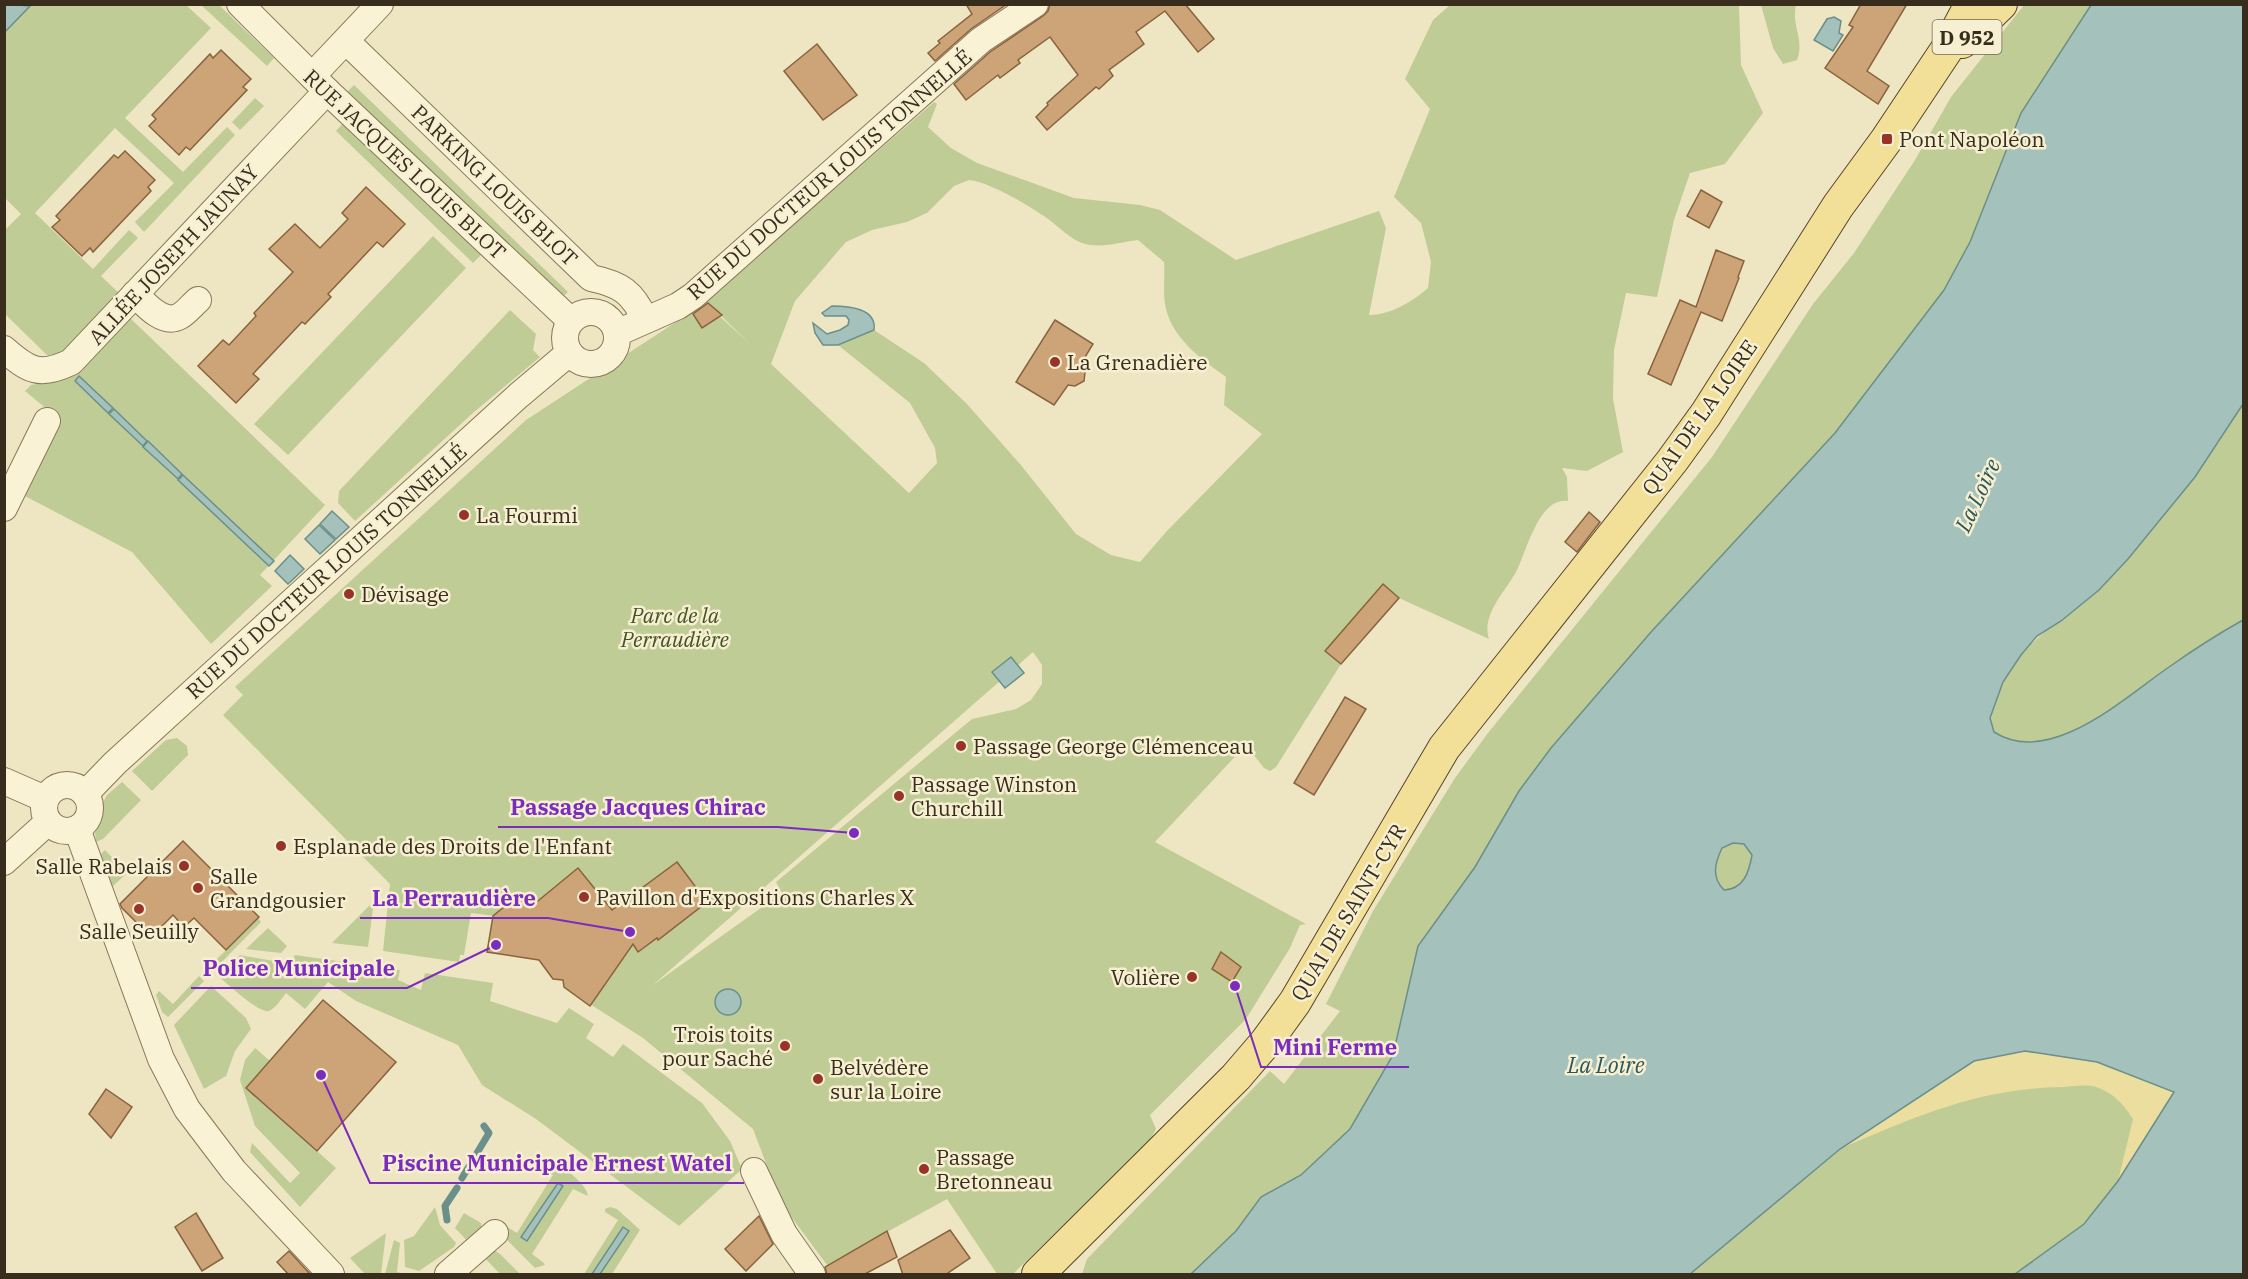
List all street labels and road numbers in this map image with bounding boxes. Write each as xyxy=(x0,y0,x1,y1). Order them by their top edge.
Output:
road number: D 952 xyxy=(1932,20,2002,54)
street label: RUE DU DOCTEUR LOUIS TONNELLÉ xyxy=(681,43,977,305)
street label: RUE JACQUES LOUIS BLOT xyxy=(298,63,512,265)
street label: PARKING LOUIS BLOT xyxy=(406,98,584,272)
street label: ALLÉE JOSEPH JAUNAY xyxy=(82,158,264,350)
street label: QUAI DE LA LOIRE xyxy=(1635,334,1763,500)
street label: RUE DU DOCTEUR LOUIS TONNELLÉ xyxy=(180,437,472,705)
street label: QUAI DE SAINT-CYR xyxy=(1284,818,1412,1006)

